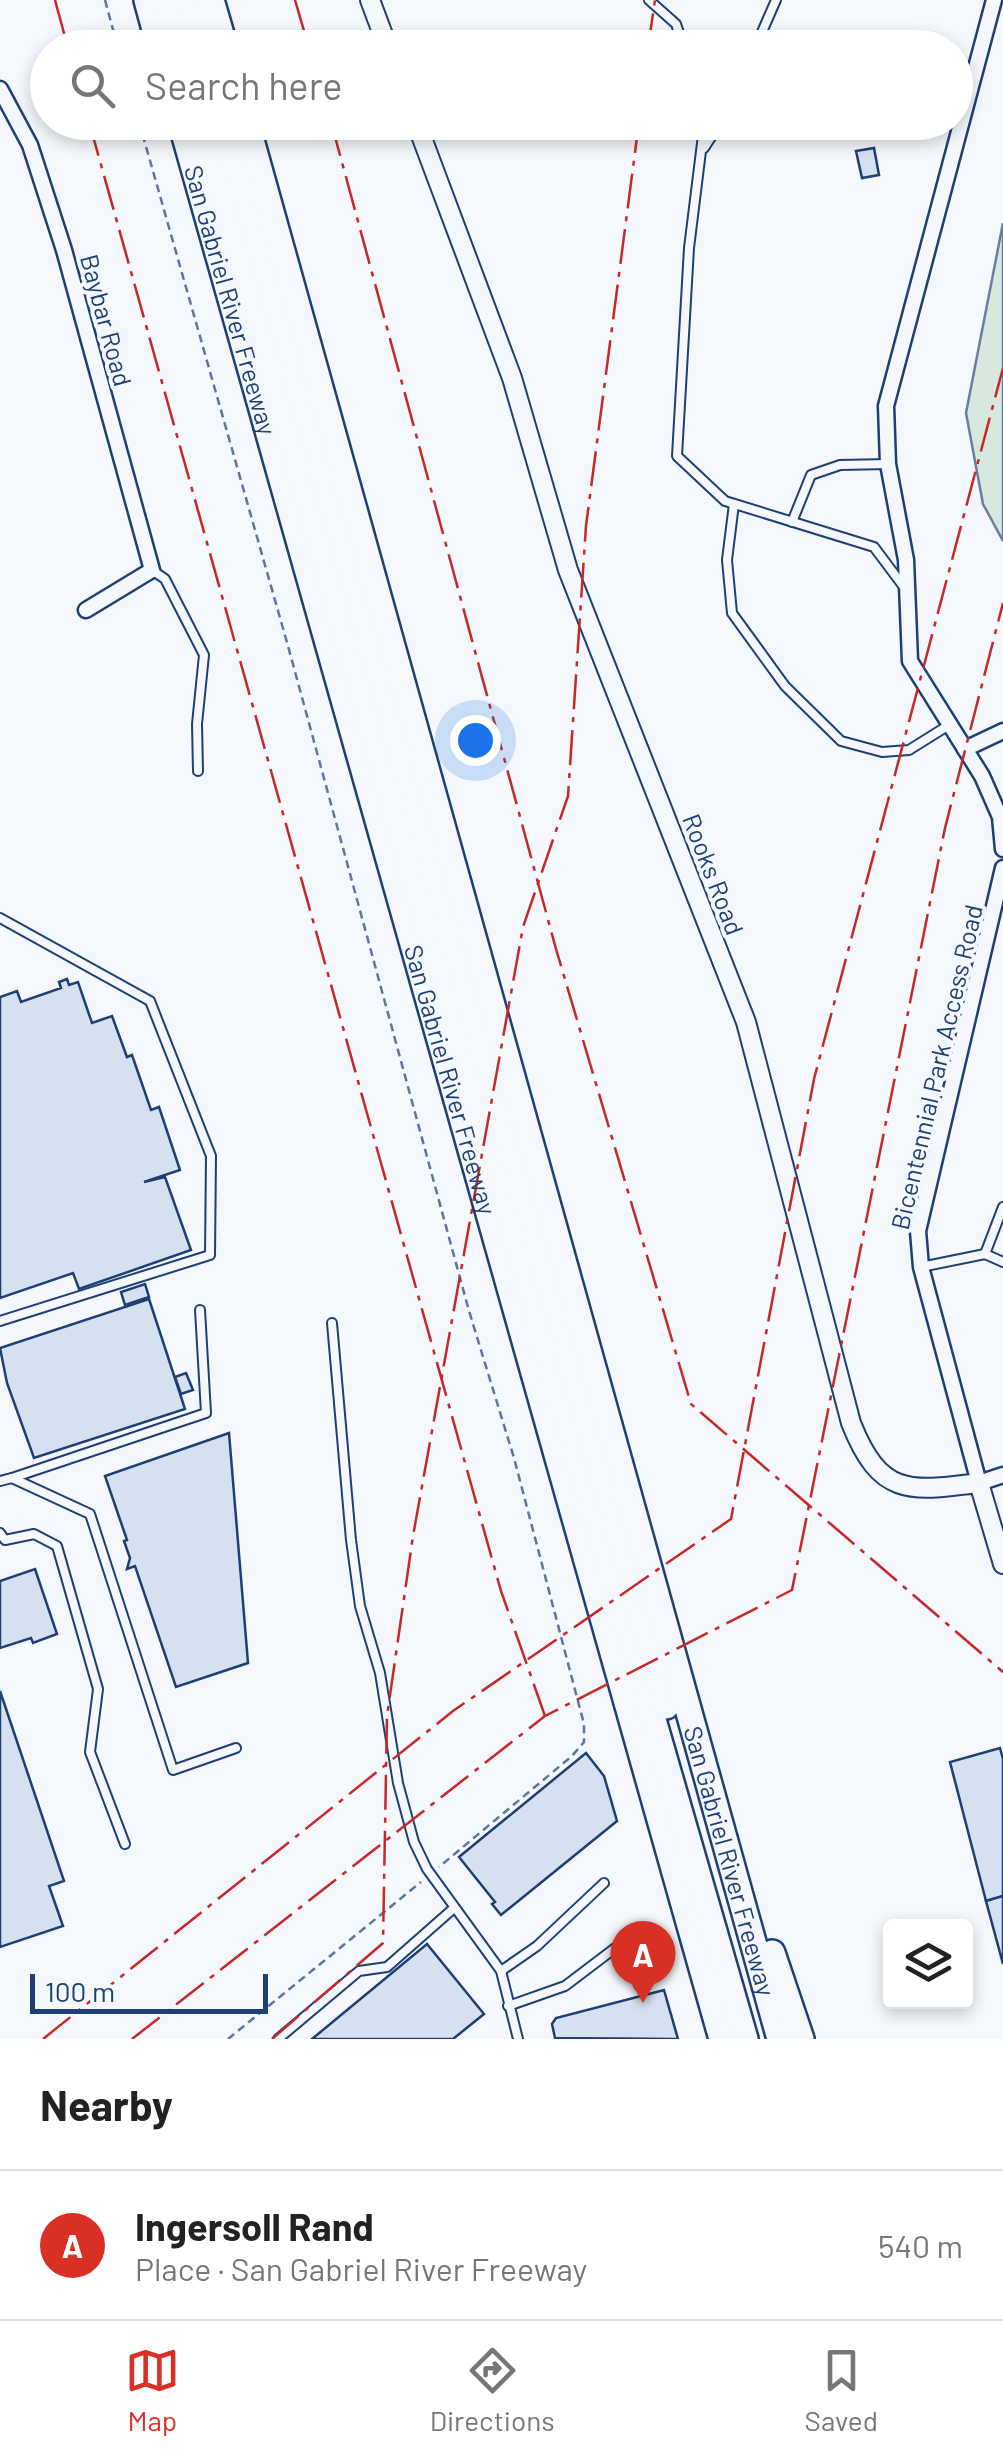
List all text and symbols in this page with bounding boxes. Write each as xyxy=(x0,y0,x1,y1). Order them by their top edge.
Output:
search box xyxy=(30,30,973,140)
icon: search xyxy=(65,58,120,113)
text: Search here xyxy=(145,62,343,108)
street label: San Gabriel River Freeway xyxy=(179,162,284,438)
street label: Baybar Road xyxy=(75,251,139,389)
your location xyxy=(450,715,501,766)
street label: Rooks Road xyxy=(677,809,751,939)
street label: Bicentennial Park Access Road xyxy=(884,902,988,1232)
street label: San Gabriel River Freeway xyxy=(399,941,504,1218)
street label: San Gabriel River Freeway xyxy=(678,1722,782,1999)
map controls xyxy=(883,1919,973,2009)
button: layers xyxy=(883,1919,973,2009)
pin: A xyxy=(610,1920,676,2003)
scale bar xyxy=(30,1969,268,2014)
text: 100 m xyxy=(45,1974,115,2008)
text: Nearby xyxy=(40,2079,173,2129)
text: Ingersoll Rand xyxy=(135,2203,374,2249)
text: A xyxy=(62,2226,83,2264)
text: 540 m xyxy=(878,2226,963,2264)
text: Place · San Gabriel River Freeway xyxy=(135,2249,587,2287)
tab: Map xyxy=(125,2343,180,2437)
tab: Directions xyxy=(430,2343,555,2437)
tab: Saved xyxy=(805,2343,878,2437)

